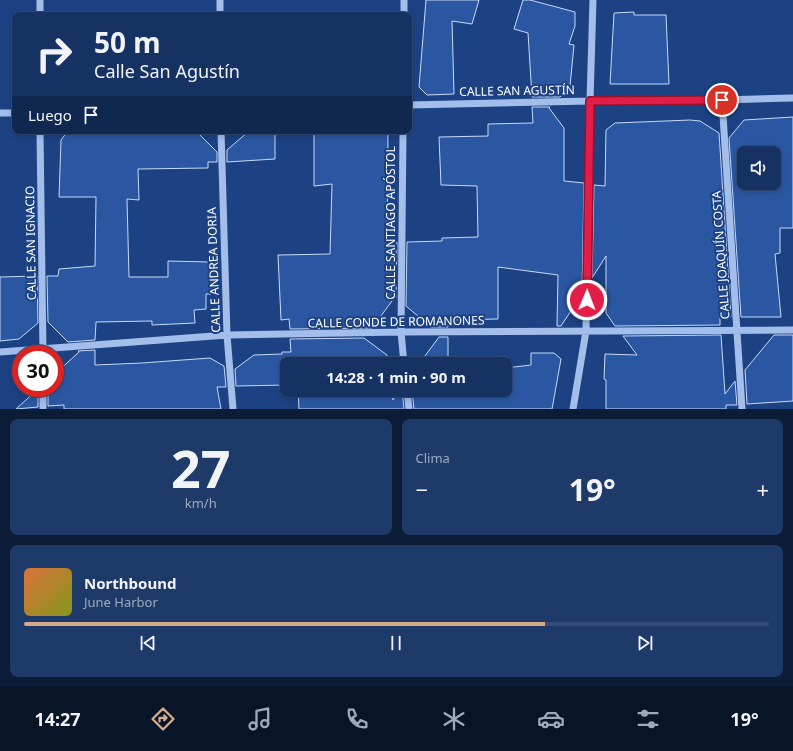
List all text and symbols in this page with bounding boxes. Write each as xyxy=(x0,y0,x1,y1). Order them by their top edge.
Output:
text: 50 m xyxy=(94,23,161,61)
icon: right xyxy=(28,28,80,80)
text: Calle San Agustín xyxy=(94,59,240,83)
street label: CALLE SAN AGUSTÍN xyxy=(459,81,575,100)
pin xyxy=(705,83,739,117)
icon: arrive xyxy=(711,89,733,111)
icon: arrive xyxy=(80,104,102,126)
text: Luego xyxy=(28,105,72,125)
street label: CALLE SANTIAGO APÓSTOL xyxy=(382,146,399,300)
map controls xyxy=(737,146,781,190)
button: sound xyxy=(737,146,781,190)
street label: CALLE SAN IGNACIO xyxy=(21,186,40,300)
street label: CALLE JOAQUÍN COSTA xyxy=(708,190,733,320)
street label: CALLE ANDREA DORIA xyxy=(203,207,224,333)
position arrow xyxy=(566,279,608,321)
street label: CALLE CONDE DE ROMANONES xyxy=(307,311,485,332)
speed limit sign: 30 xyxy=(12,345,64,397)
text: 14:28 · 1 min · 90 m xyxy=(326,367,466,387)
text: 27 xyxy=(171,432,231,503)
text: Clima xyxy=(416,449,450,467)
text: 19° xyxy=(569,469,616,510)
text: − xyxy=(416,474,428,504)
text: + xyxy=(756,474,769,504)
text: km/h xyxy=(185,494,217,512)
text: Northbound xyxy=(84,573,176,593)
text: June Harbor xyxy=(84,593,158,611)
icon: previous xyxy=(137,632,159,654)
icon: pause xyxy=(385,632,407,654)
icon: next xyxy=(634,632,656,654)
icon: directions xyxy=(149,705,177,733)
icon: music xyxy=(246,705,274,733)
icon: phone xyxy=(343,705,371,733)
icon: climate xyxy=(440,705,468,733)
icon: car xyxy=(537,705,565,733)
icon: filters xyxy=(634,705,662,733)
text: 14:27 xyxy=(34,707,81,731)
text: 19° xyxy=(730,707,759,731)

